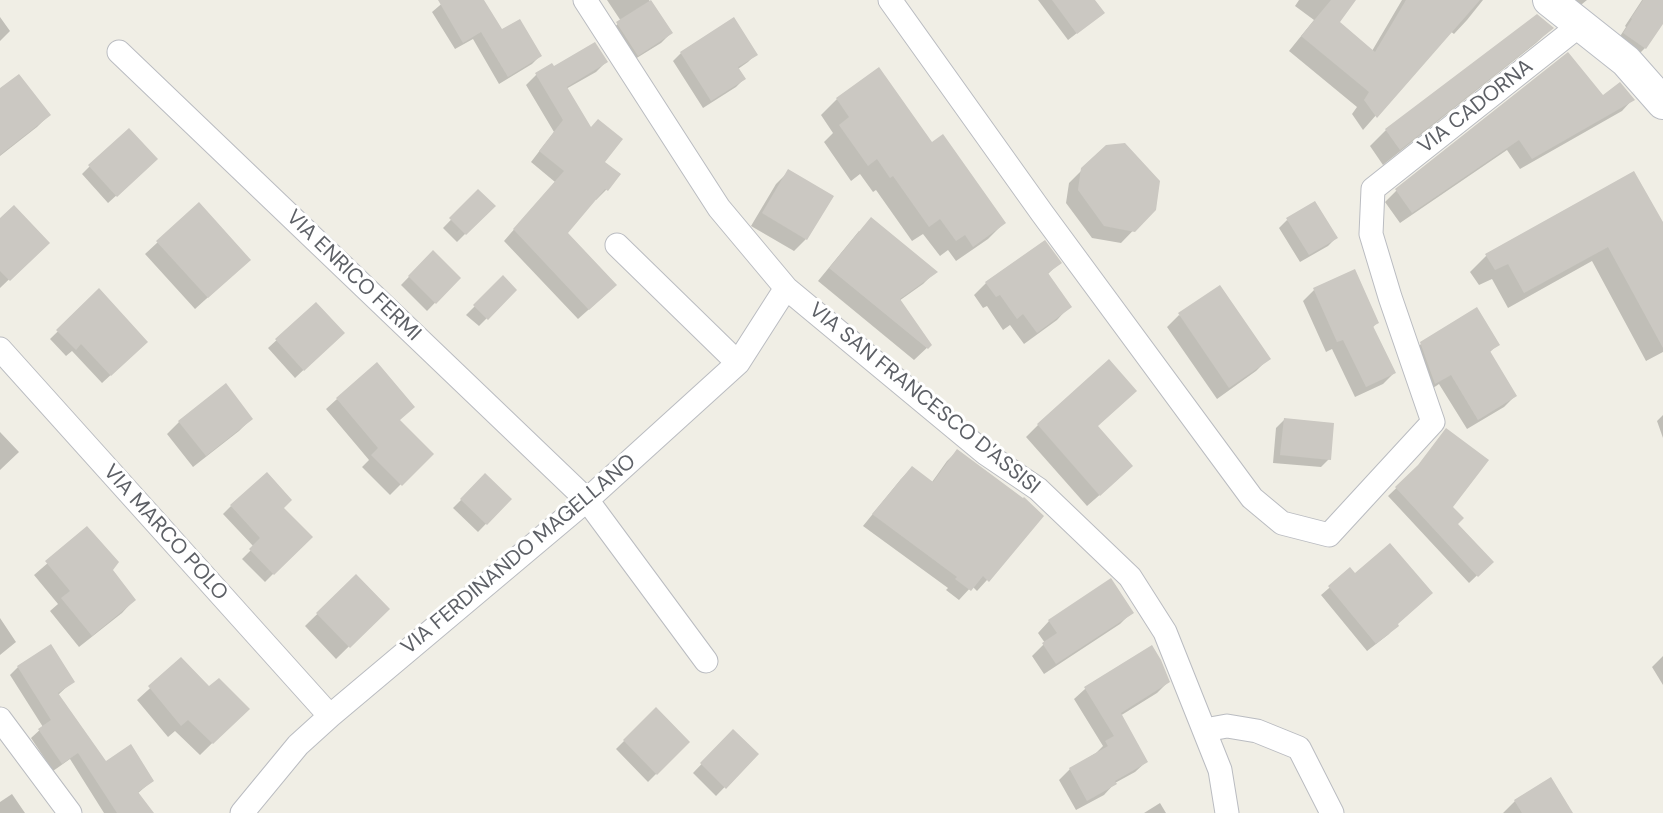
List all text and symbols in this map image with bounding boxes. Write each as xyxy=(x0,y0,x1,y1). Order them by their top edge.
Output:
street label: VIA CADORNA xyxy=(1414,54,1538,160)
street label: VIA ENRICO FERMI xyxy=(280,205,426,347)
street label: VIA SAN FRANCESCO D'ASSISI xyxy=(804,298,1044,500)
street label: VIA FERDINANDO MAGELLANO xyxy=(397,450,641,660)
street label: VIA MARCO POLO xyxy=(97,460,233,606)

